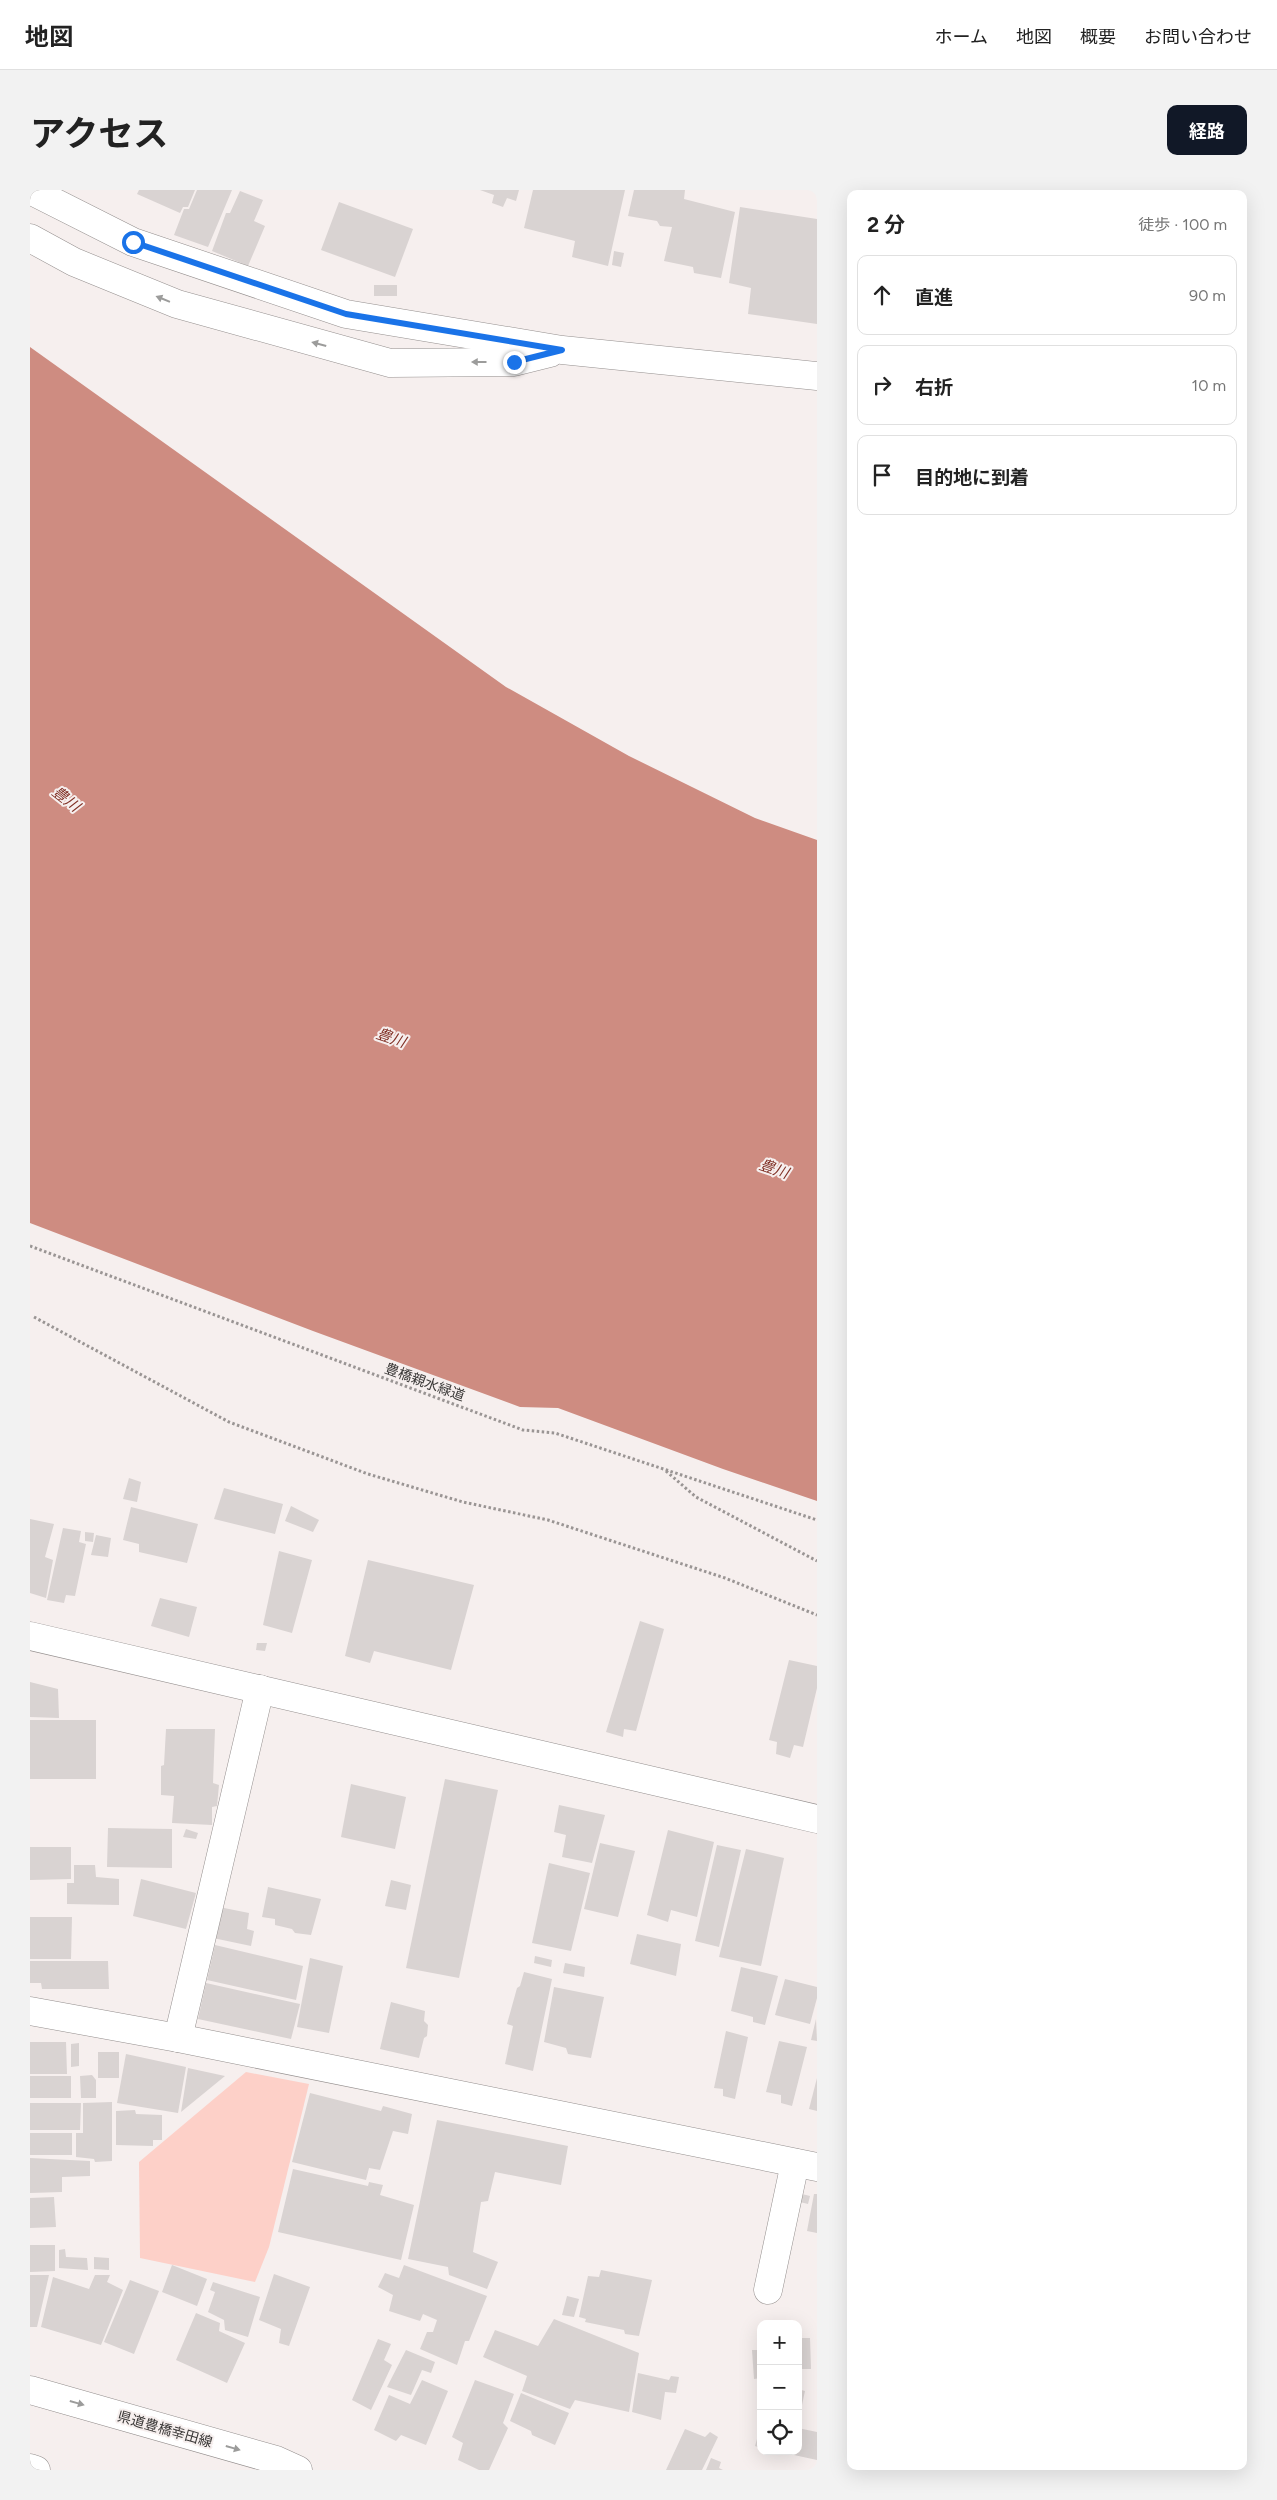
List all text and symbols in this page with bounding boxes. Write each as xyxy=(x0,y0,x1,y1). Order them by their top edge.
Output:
text: 地図 xyxy=(25,22,73,51)
text: ホーム xyxy=(935,26,988,48)
text: 地図 xyxy=(1016,26,1052,48)
text: 概要 xyxy=(1080,26,1116,48)
text: お問い合わせ xyxy=(1144,26,1252,48)
button: 経路 xyxy=(1167,105,1247,155)
text: アクセス xyxy=(30,113,168,155)
text: 2 分 xyxy=(867,212,905,237)
text: 徒歩 · 100 m xyxy=(1138,215,1227,234)
route start xyxy=(122,231,145,254)
icon: ahead xyxy=(868,281,896,309)
text: 直進 xyxy=(915,286,953,309)
text: 90 m xyxy=(1189,286,1226,305)
one-way arrow xyxy=(155,295,170,303)
one-way arrow xyxy=(312,339,327,347)
route end xyxy=(503,351,526,374)
one-way arrow xyxy=(471,358,487,366)
icon: right xyxy=(868,371,896,399)
text: 右折 xyxy=(915,376,953,399)
text: 10 m xyxy=(1192,376,1226,395)
icon: arrive xyxy=(868,461,896,489)
text: 目的地に到着 xyxy=(915,466,1029,489)
water label: 豊川 xyxy=(49,783,85,817)
water label: 豊川 xyxy=(374,1025,410,1052)
water label: 豊川 xyxy=(757,1156,793,1183)
street label: 豊橋親水緑道 xyxy=(382,1360,467,1405)
map controls xyxy=(757,2320,802,2455)
button: + xyxy=(757,2320,802,2365)
button: − xyxy=(757,2365,802,2410)
one-way arrow xyxy=(69,2400,84,2408)
street label: 県道豊橋幸田線 xyxy=(115,2408,214,2451)
button: locate xyxy=(757,2410,802,2455)
one-way arrow xyxy=(226,2445,241,2453)

